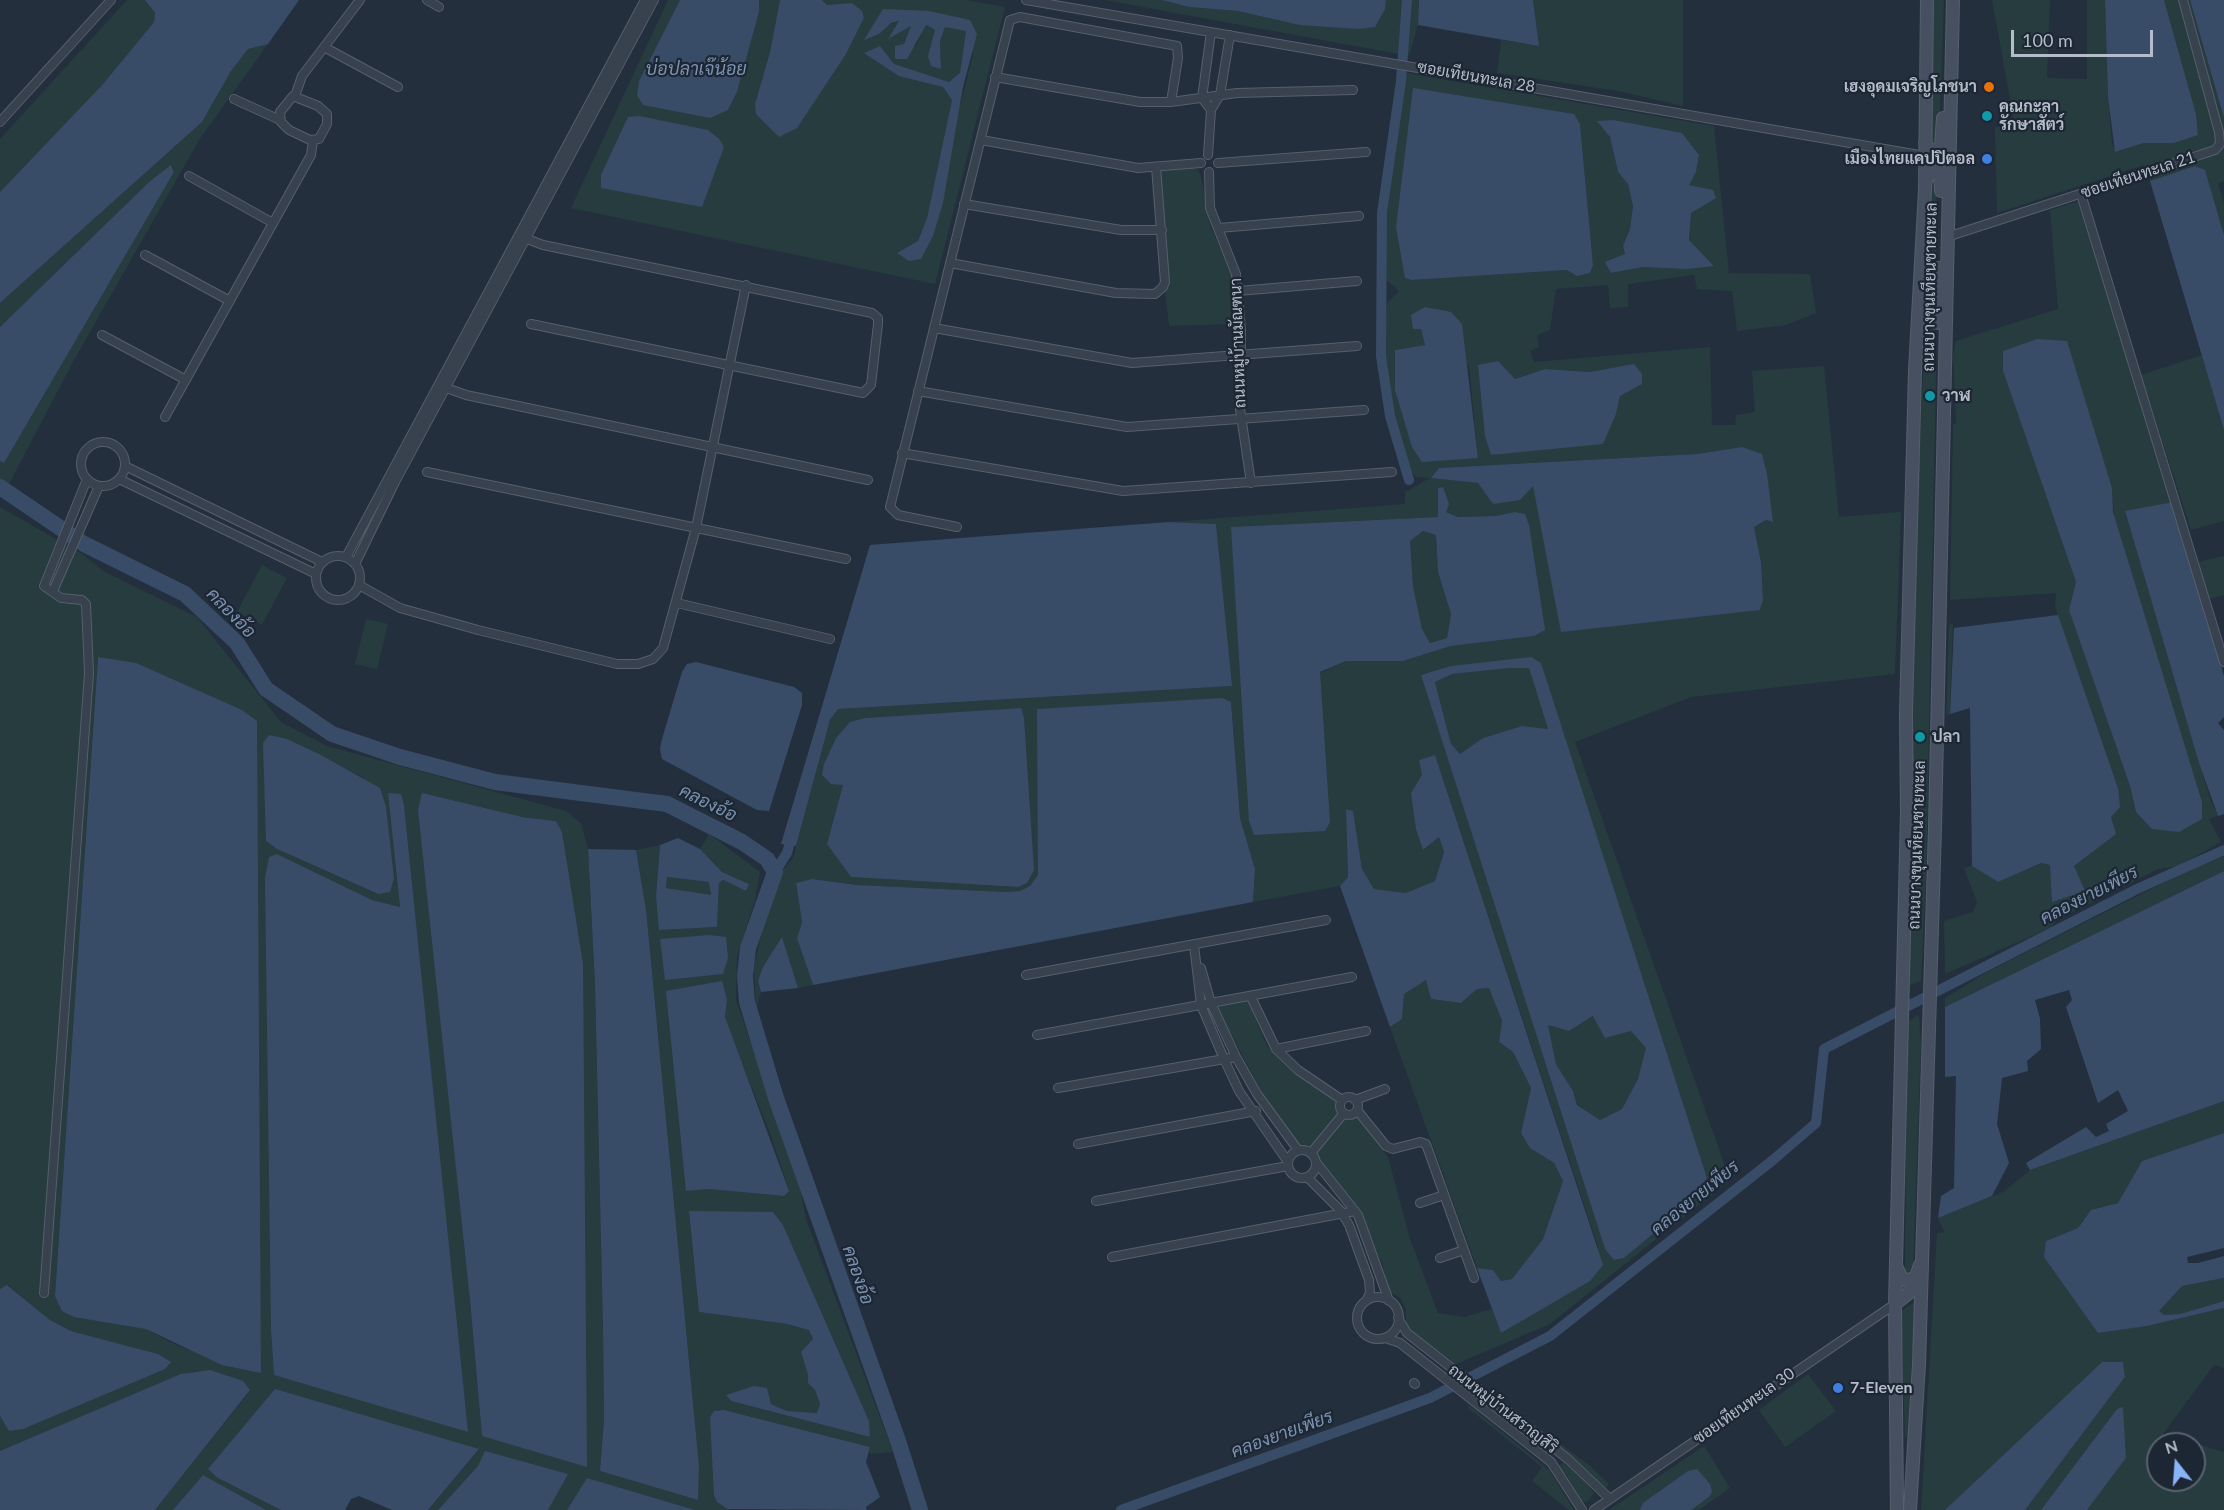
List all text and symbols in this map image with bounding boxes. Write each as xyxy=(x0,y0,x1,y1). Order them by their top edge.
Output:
scale bar xyxy=(2014,18,2156,56)
text: 100 m xyxy=(2022,29,2073,51)
street label: ซอยเทียนทะเล 28 xyxy=(1416,57,1536,97)
water label: บ่อปลาเจ๊น้อย xyxy=(645,58,747,80)
place label: เฮงอุดมเจริญโภชนา xyxy=(1844,77,1977,97)
marker: เฮงอุดมเจริญโภชนา xyxy=(1982,80,1996,94)
place label: คุณกะลา รักษาสัตว์ xyxy=(1999,97,2064,135)
marker: คุณกะลา รักษาสัตว์ xyxy=(1980,109,1994,123)
street label: ซอยเทียนทะเล 21 xyxy=(2078,147,2198,203)
place label: เมืองไทยแคปปิตอล xyxy=(1844,149,1975,169)
marker: เมืองไทยแคปปิตอล xyxy=(1980,152,1994,166)
street label: ถนนบางขุนเทียนชายทะเล xyxy=(1919,202,1941,372)
street label: ถนนหมู่บ้านมัณฑนา xyxy=(1226,278,1250,408)
place label: วาฬ xyxy=(1942,386,1971,406)
marker: วาฬ xyxy=(1923,389,1937,403)
water label: คลองอ้อ xyxy=(202,583,260,643)
place label: ปลา xyxy=(1932,727,1960,747)
marker: ปลา xyxy=(1913,730,1927,744)
street label: ถนนบางขุนเทียนชายทะเล xyxy=(1904,760,1930,930)
water label: คลองอ้อ xyxy=(676,780,740,826)
water label: คลองยายเพียร xyxy=(2036,861,2142,929)
water label: คลองยายเพียร xyxy=(1647,1156,1743,1240)
water label: คลองอ้อ xyxy=(838,1243,878,1307)
street label: ถนนหมู่บ้านสราญสิริ xyxy=(1445,1360,1561,1458)
street label: ซอยเทียนทะเล 30 xyxy=(1690,1364,1798,1448)
place label: 7-Eleven xyxy=(1850,1378,1912,1398)
marker: 7-Eleven xyxy=(1831,1381,1845,1395)
water label: คลองยายเพียร xyxy=(1228,1406,1336,1462)
north arrow xyxy=(2146,1432,2206,1492)
text: N xyxy=(2162,1435,2180,1457)

